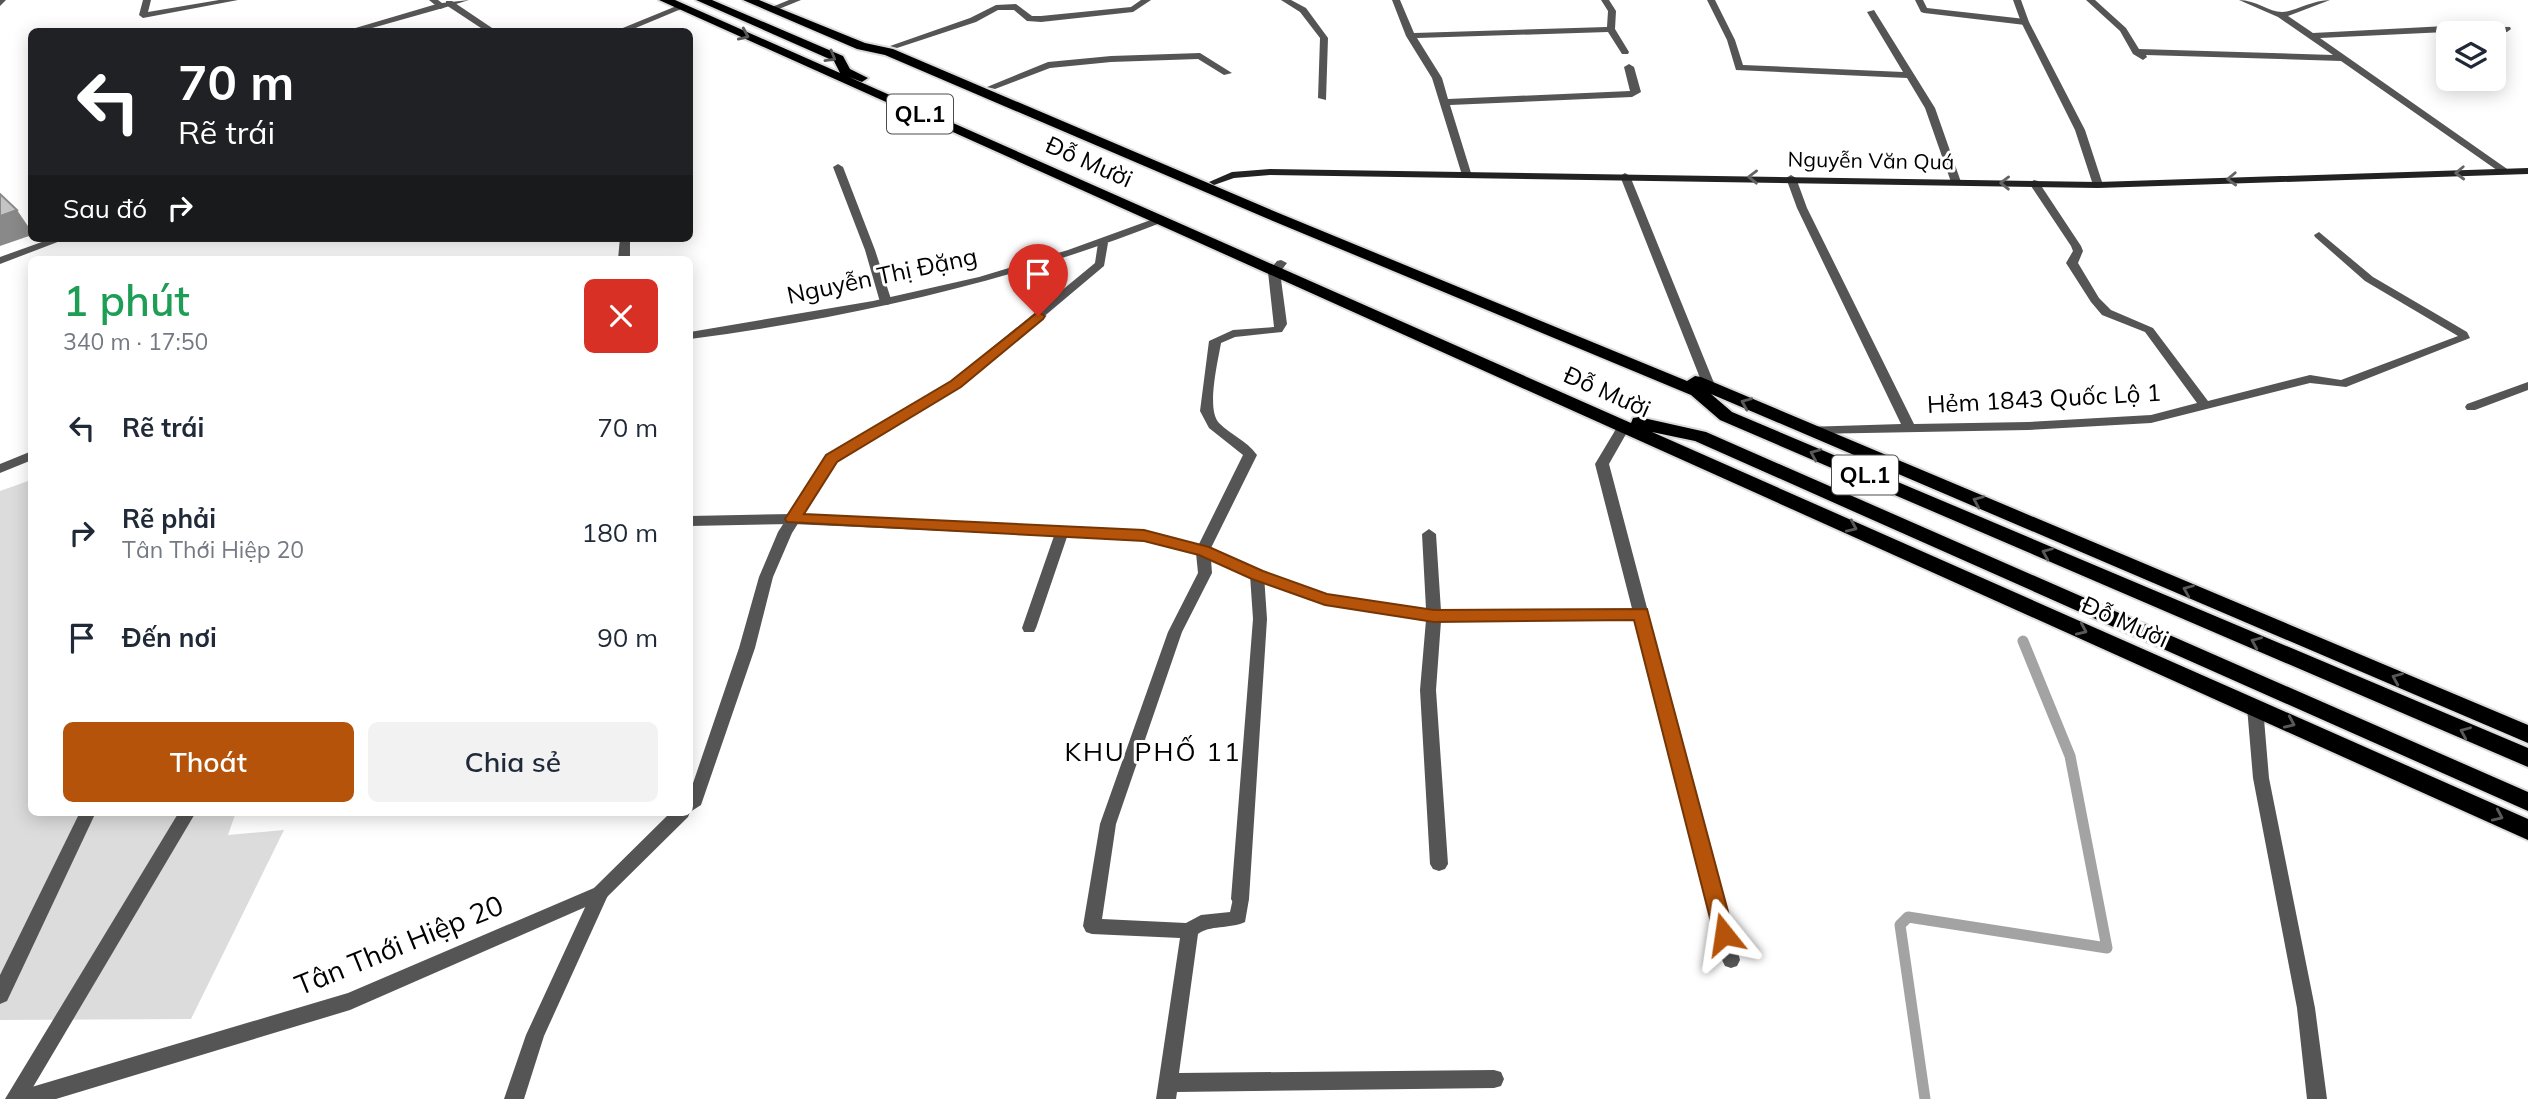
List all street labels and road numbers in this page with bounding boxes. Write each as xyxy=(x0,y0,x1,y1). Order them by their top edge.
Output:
road number: QL.1 xyxy=(887,94,953,134)
street label: Đỗ Mười xyxy=(1041,129,1137,193)
street label: Nguyễn Văn Quá xyxy=(1787,146,1955,174)
street label: Nguyễn Thị Đặng xyxy=(784,240,980,310)
street label: Đỗ Mười xyxy=(1559,359,1655,423)
street label: Hẻm 1843 Quốc Lộ 1 xyxy=(1926,377,2162,419)
road number: QL.1 xyxy=(1832,456,1898,495)
street label: Đỗ Mười xyxy=(2077,589,2173,653)
street label: Tân Thới Hiệp 20 xyxy=(289,887,508,1002)

